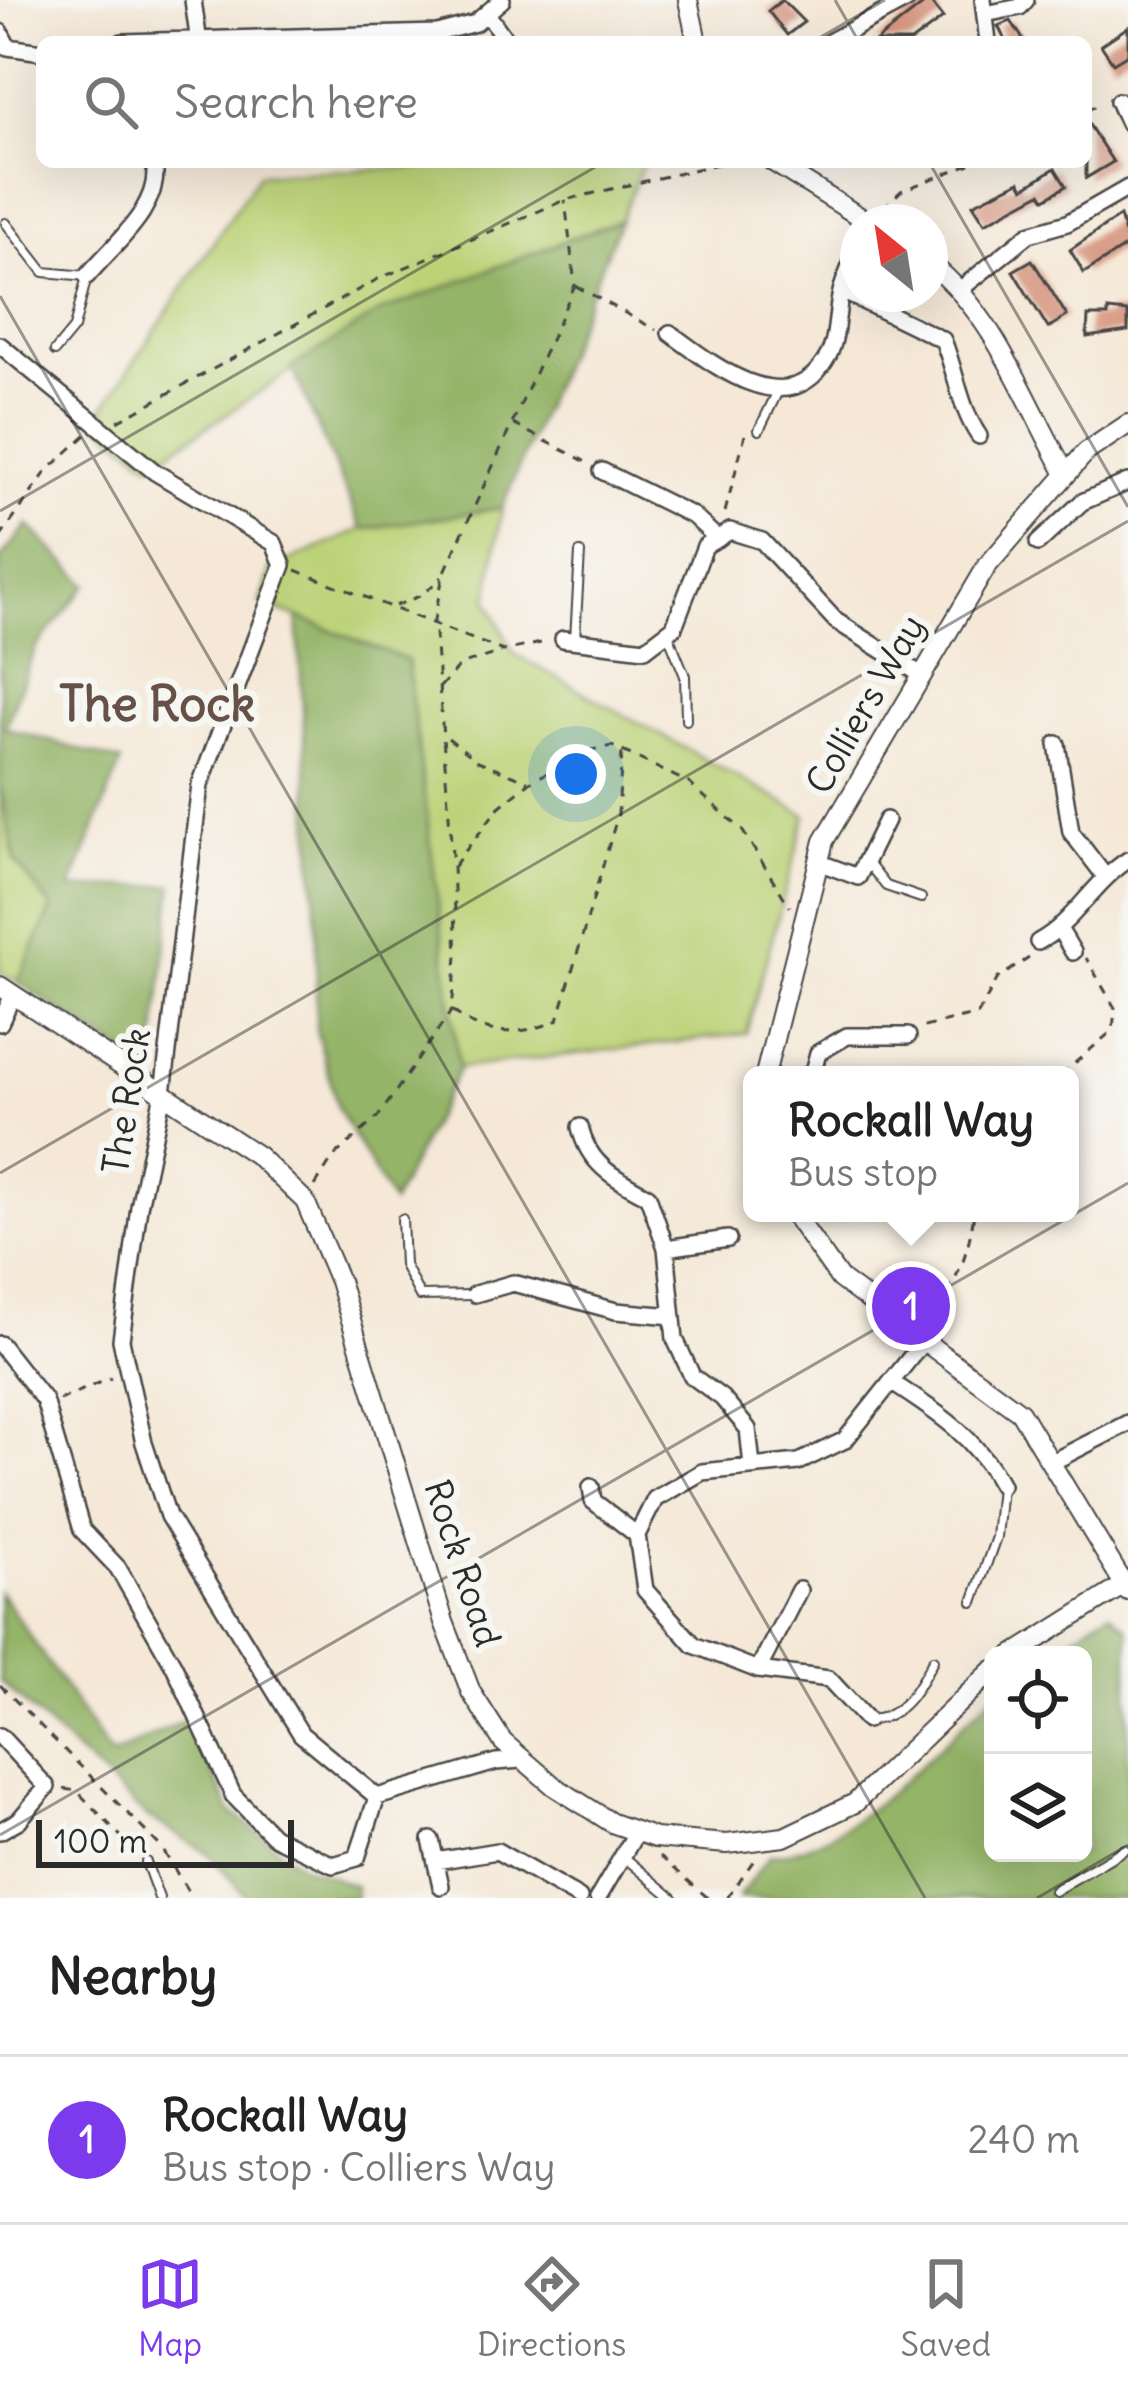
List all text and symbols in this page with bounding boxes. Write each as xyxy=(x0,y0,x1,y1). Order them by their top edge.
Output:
search box xyxy=(36,36,1092,168)
icon: search xyxy=(78,69,144,135)
text: Search here xyxy=(174,74,418,130)
north arrow xyxy=(840,204,948,312)
street label: Colliers Way xyxy=(796,607,935,802)
district label: The Rock xyxy=(59,674,255,734)
your location xyxy=(546,744,606,804)
street label: The Rock xyxy=(93,1025,160,1177)
popup xyxy=(743,1066,1079,1222)
text: Rockall Way xyxy=(788,1092,1034,1148)
text: Bus stop xyxy=(788,1148,938,1197)
pin: 1 xyxy=(872,1261,950,1351)
street label: Rock Road xyxy=(414,1474,511,1652)
map controls xyxy=(984,1646,1092,1862)
button: locate xyxy=(984,1646,1092,1754)
button: layers xyxy=(984,1754,1092,1862)
scale bar xyxy=(36,1814,294,1867)
text: 100 m xyxy=(54,1820,147,1862)
text: Nearby xyxy=(48,1944,217,2008)
text: Rockall Way xyxy=(162,2087,408,2143)
text: 1 xyxy=(79,2115,95,2164)
text: 240 m xyxy=(968,2115,1080,2164)
text: Bus stop · Colliers Way xyxy=(162,2143,555,2192)
tab: Map xyxy=(137,2251,203,2365)
tab: Directions xyxy=(477,2251,626,2365)
tab: Saved xyxy=(901,2251,991,2365)

